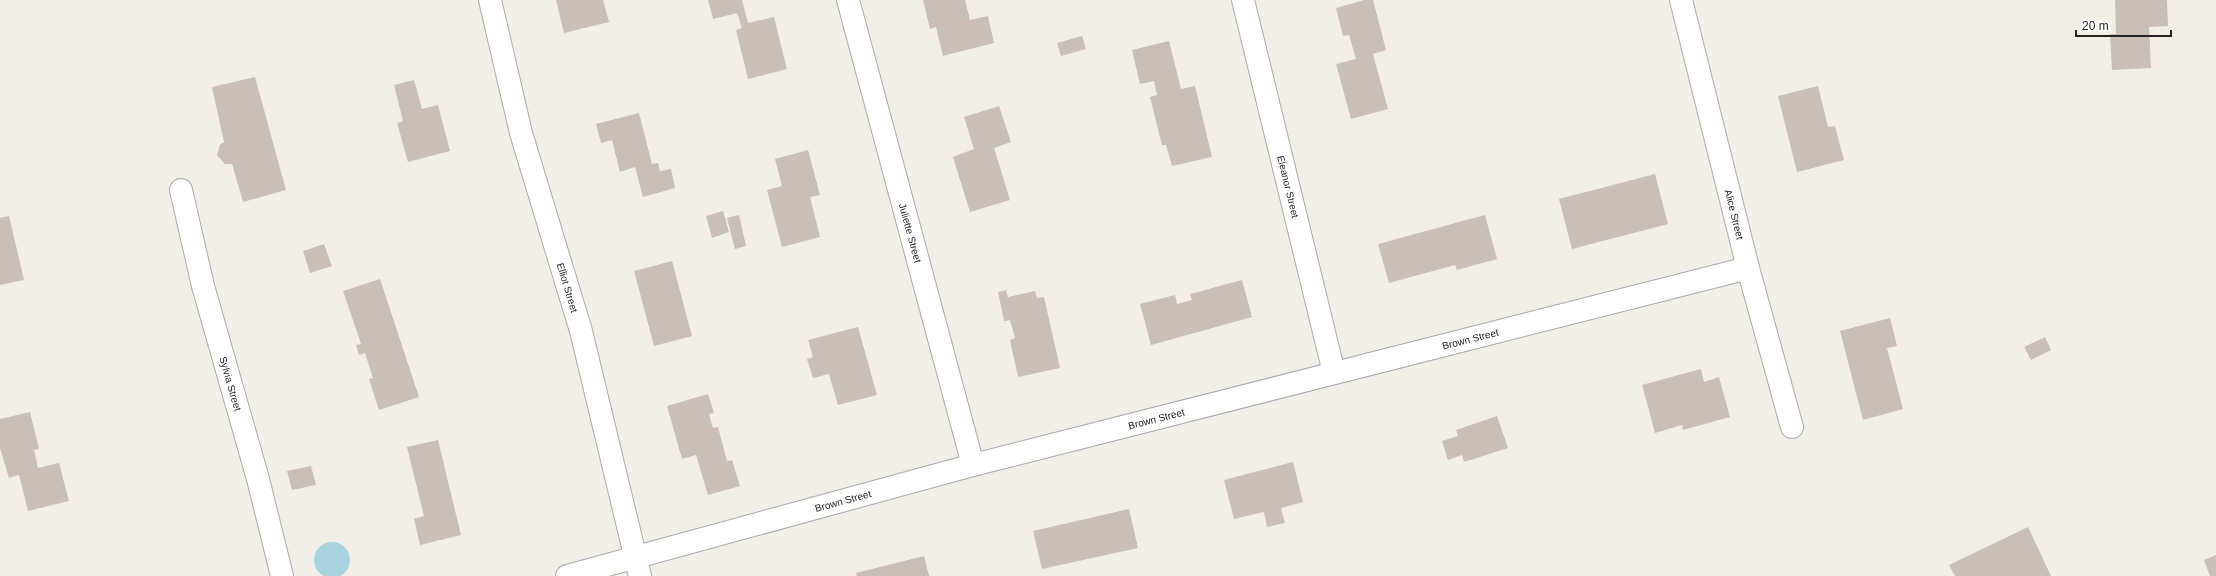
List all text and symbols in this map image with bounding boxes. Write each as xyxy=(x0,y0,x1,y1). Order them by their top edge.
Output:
scale bar xyxy=(2076,12,2171,38)
text: 20 m xyxy=(2082,19,2109,33)
street label: Eleanor Street xyxy=(1276,154,1301,219)
street label: Alice Street xyxy=(1723,188,1746,241)
street label: Juliette Street xyxy=(897,202,924,264)
street label: Elliot Street xyxy=(555,261,581,314)
street label: Brown Street xyxy=(1441,326,1500,351)
street label: Sylvia Street xyxy=(218,355,244,412)
street label: Brown Street xyxy=(1127,406,1186,431)
street label: Brown Street xyxy=(814,488,872,514)

